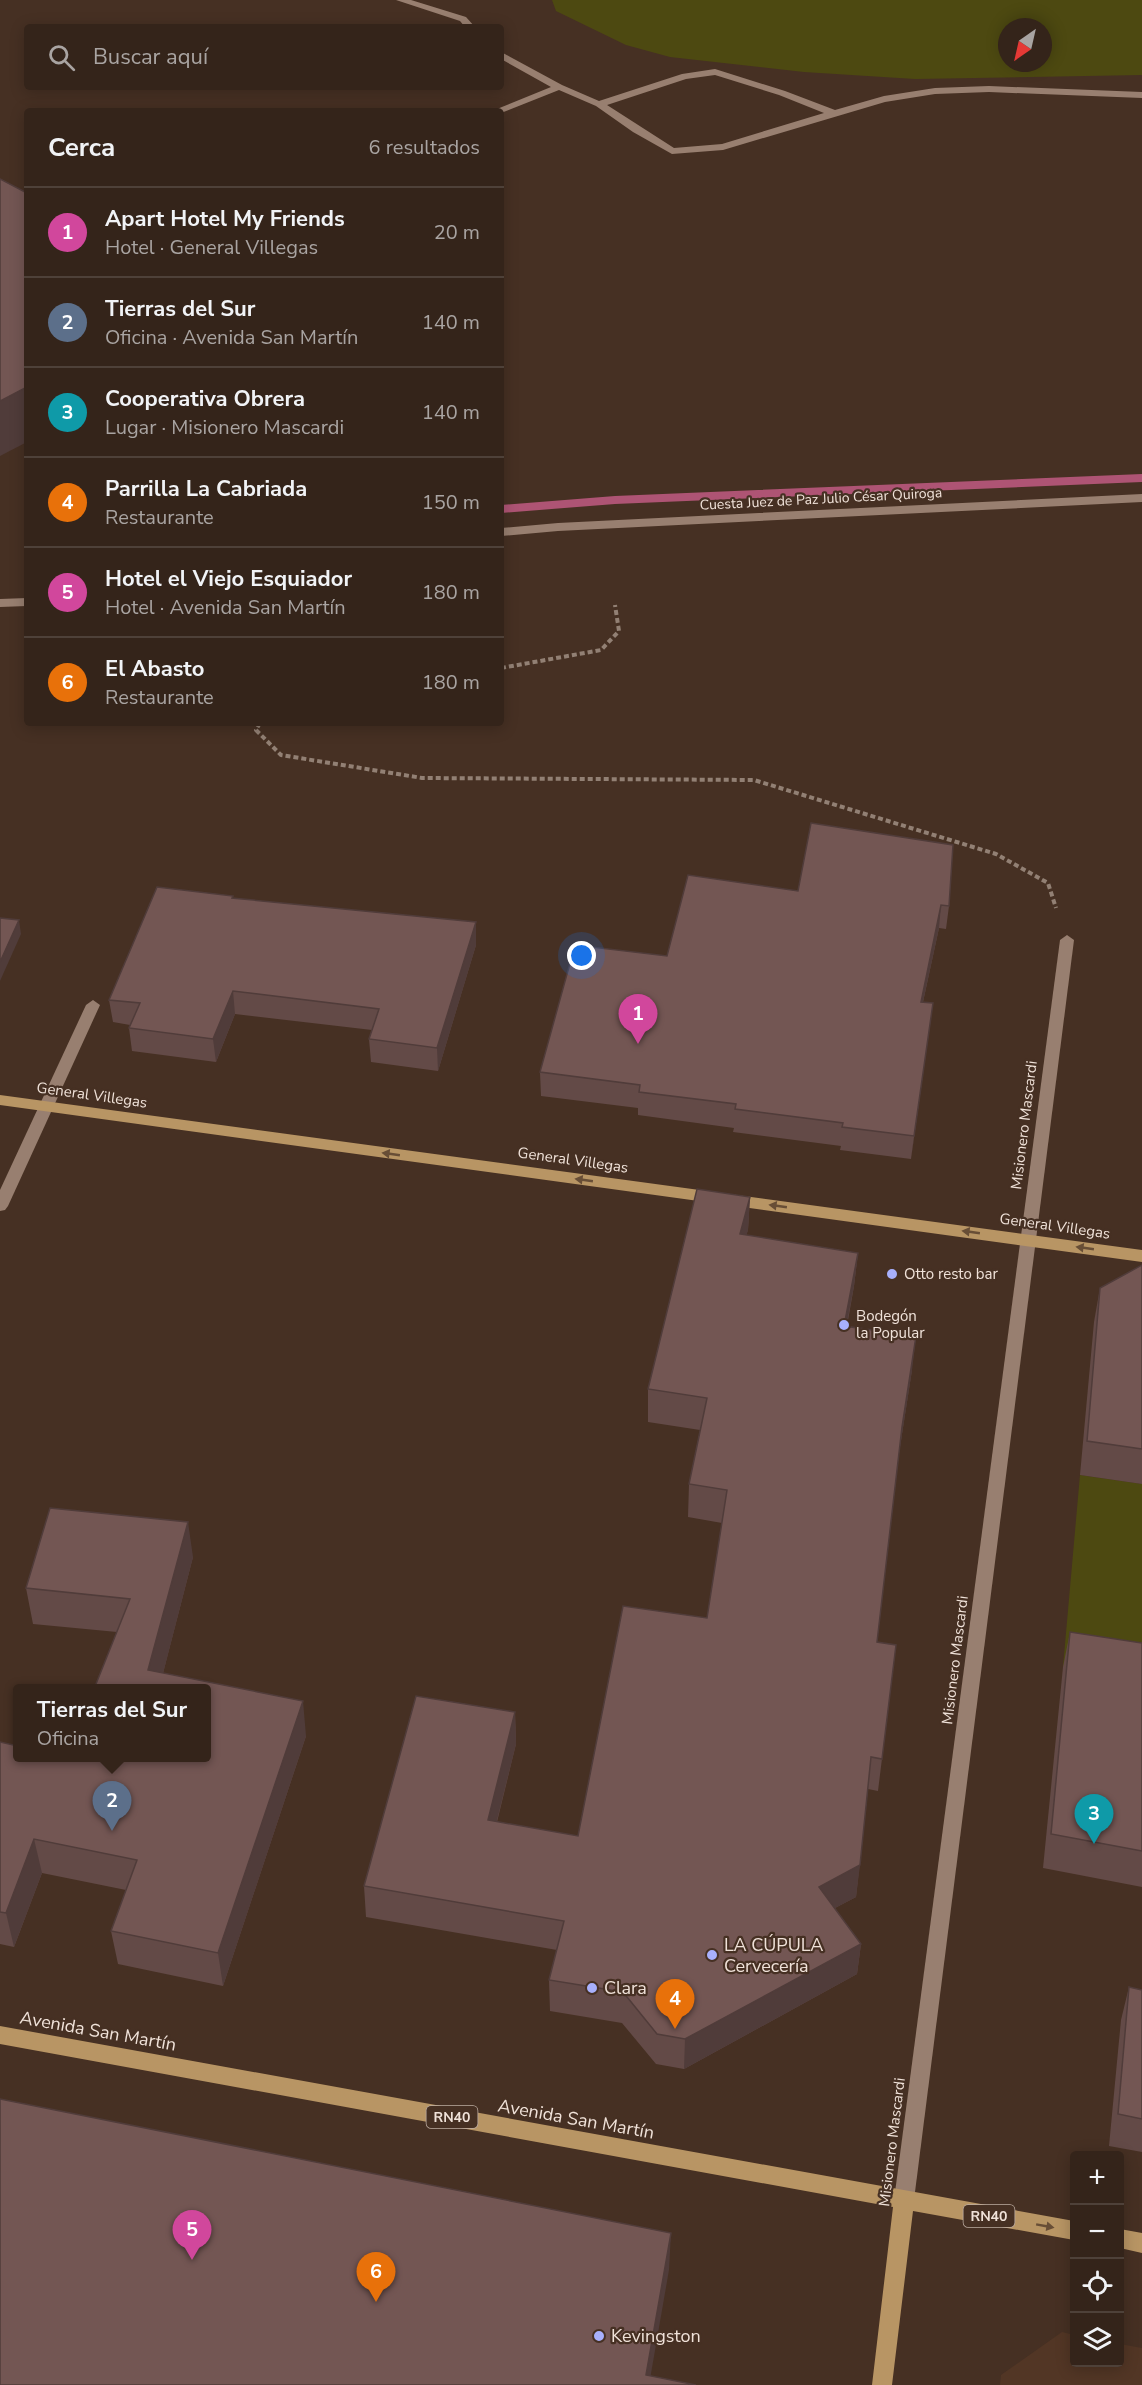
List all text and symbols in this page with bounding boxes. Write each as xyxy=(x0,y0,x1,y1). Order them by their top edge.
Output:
north arrow xyxy=(998,18,1052,72)
search box xyxy=(24,24,504,90)
icon: search xyxy=(45,41,78,74)
text: Buscar aquí xyxy=(93,42,208,72)
text: Cerca xyxy=(48,130,115,165)
text: 6 resultados xyxy=(369,134,480,161)
text: Apart Hotel My Friends xyxy=(105,204,345,234)
text: 1 xyxy=(62,219,74,246)
text: 20 m xyxy=(434,219,480,246)
text: Hotel · General Villegas xyxy=(105,234,318,261)
text: Tierras del Sur xyxy=(105,294,255,324)
text: 2 xyxy=(62,309,74,336)
text: 140 m xyxy=(422,309,480,336)
text: Oficina · Avenida San Martín xyxy=(105,324,358,351)
text: Cooperativa Obrera xyxy=(105,384,305,414)
text: 3 xyxy=(62,399,74,426)
text: 140 m xyxy=(422,399,480,426)
text: Lugar · Misionero Mascardi xyxy=(105,414,344,441)
text: Parrilla La Cabriada xyxy=(105,474,307,504)
street label: Cuesta Juez de Paz Julio César Quiroga xyxy=(699,483,943,515)
text: 4 xyxy=(62,489,74,516)
text: 150 m xyxy=(422,489,480,516)
text: Restaurante xyxy=(105,504,214,531)
text: Hotel el Viejo Esquiador xyxy=(105,564,352,594)
text: 5 xyxy=(62,579,74,606)
text: 180 m xyxy=(422,579,480,606)
text: Hotel · Avenida San Martín xyxy=(105,594,346,621)
text: El Abasto xyxy=(105,654,204,684)
text: 6 xyxy=(62,669,74,696)
text: 180 m xyxy=(422,669,480,696)
text: Restaurante xyxy=(105,684,214,711)
your location xyxy=(567,941,596,970)
pin: 1 xyxy=(618,994,658,1044)
street label: Misionero Mascardi xyxy=(1006,1059,1042,1191)
street label: General Villegas xyxy=(35,1077,149,1113)
street label: General Villegas xyxy=(516,1142,630,1178)
one-way arrow xyxy=(382,1149,401,1158)
one-way arrow xyxy=(575,1175,594,1184)
one-way arrow xyxy=(768,1202,787,1211)
street label: General Villegas xyxy=(998,1208,1112,1244)
one-way arrow xyxy=(961,1228,980,1237)
one-way arrow xyxy=(1076,1243,1095,1253)
place label: Otto resto bar xyxy=(904,1264,998,1284)
marker: Otto resto bar xyxy=(885,1267,899,1281)
place label: Bodegón la Popular xyxy=(856,1306,925,1343)
marker: Bodegón la Popular xyxy=(837,1318,851,1332)
street label: Misionero Mascardi xyxy=(937,1594,973,1726)
popup xyxy=(13,1684,211,1762)
text: Tierras del Sur xyxy=(37,1695,187,1725)
text: Oficina xyxy=(37,1725,99,1752)
pin: 2 xyxy=(92,1782,132,1831)
pin: 3 xyxy=(1074,1794,1114,1844)
place label: LA CÚPULA Cervecería xyxy=(724,1933,823,1978)
marker: LA CÚPULA Cervecería xyxy=(705,1948,719,1962)
place label: Clara xyxy=(604,1976,647,2000)
pin: 4 xyxy=(656,1980,694,2029)
marker: Clara xyxy=(585,1981,599,1995)
street label: Avenida San Martín xyxy=(18,2005,178,2057)
street label: Misionero Mascardi xyxy=(874,2076,910,2208)
street label: Avenida San Martín xyxy=(496,2093,656,2145)
road number: RN40 xyxy=(426,2106,478,2128)
map controls xyxy=(1070,2151,1124,2367)
button: + xyxy=(1070,2151,1124,2205)
road number: RN40 xyxy=(964,2205,1014,2227)
button: − xyxy=(1070,2205,1124,2259)
pin: 5 xyxy=(172,2210,212,2260)
one-way arrow xyxy=(1035,2222,1054,2231)
pin: 6 xyxy=(356,2252,395,2302)
button: locate xyxy=(1070,2259,1124,2313)
button: layers xyxy=(1070,2313,1124,2367)
place label: Kevingston xyxy=(611,2324,701,2348)
marker: Kevingston xyxy=(592,2329,606,2343)

